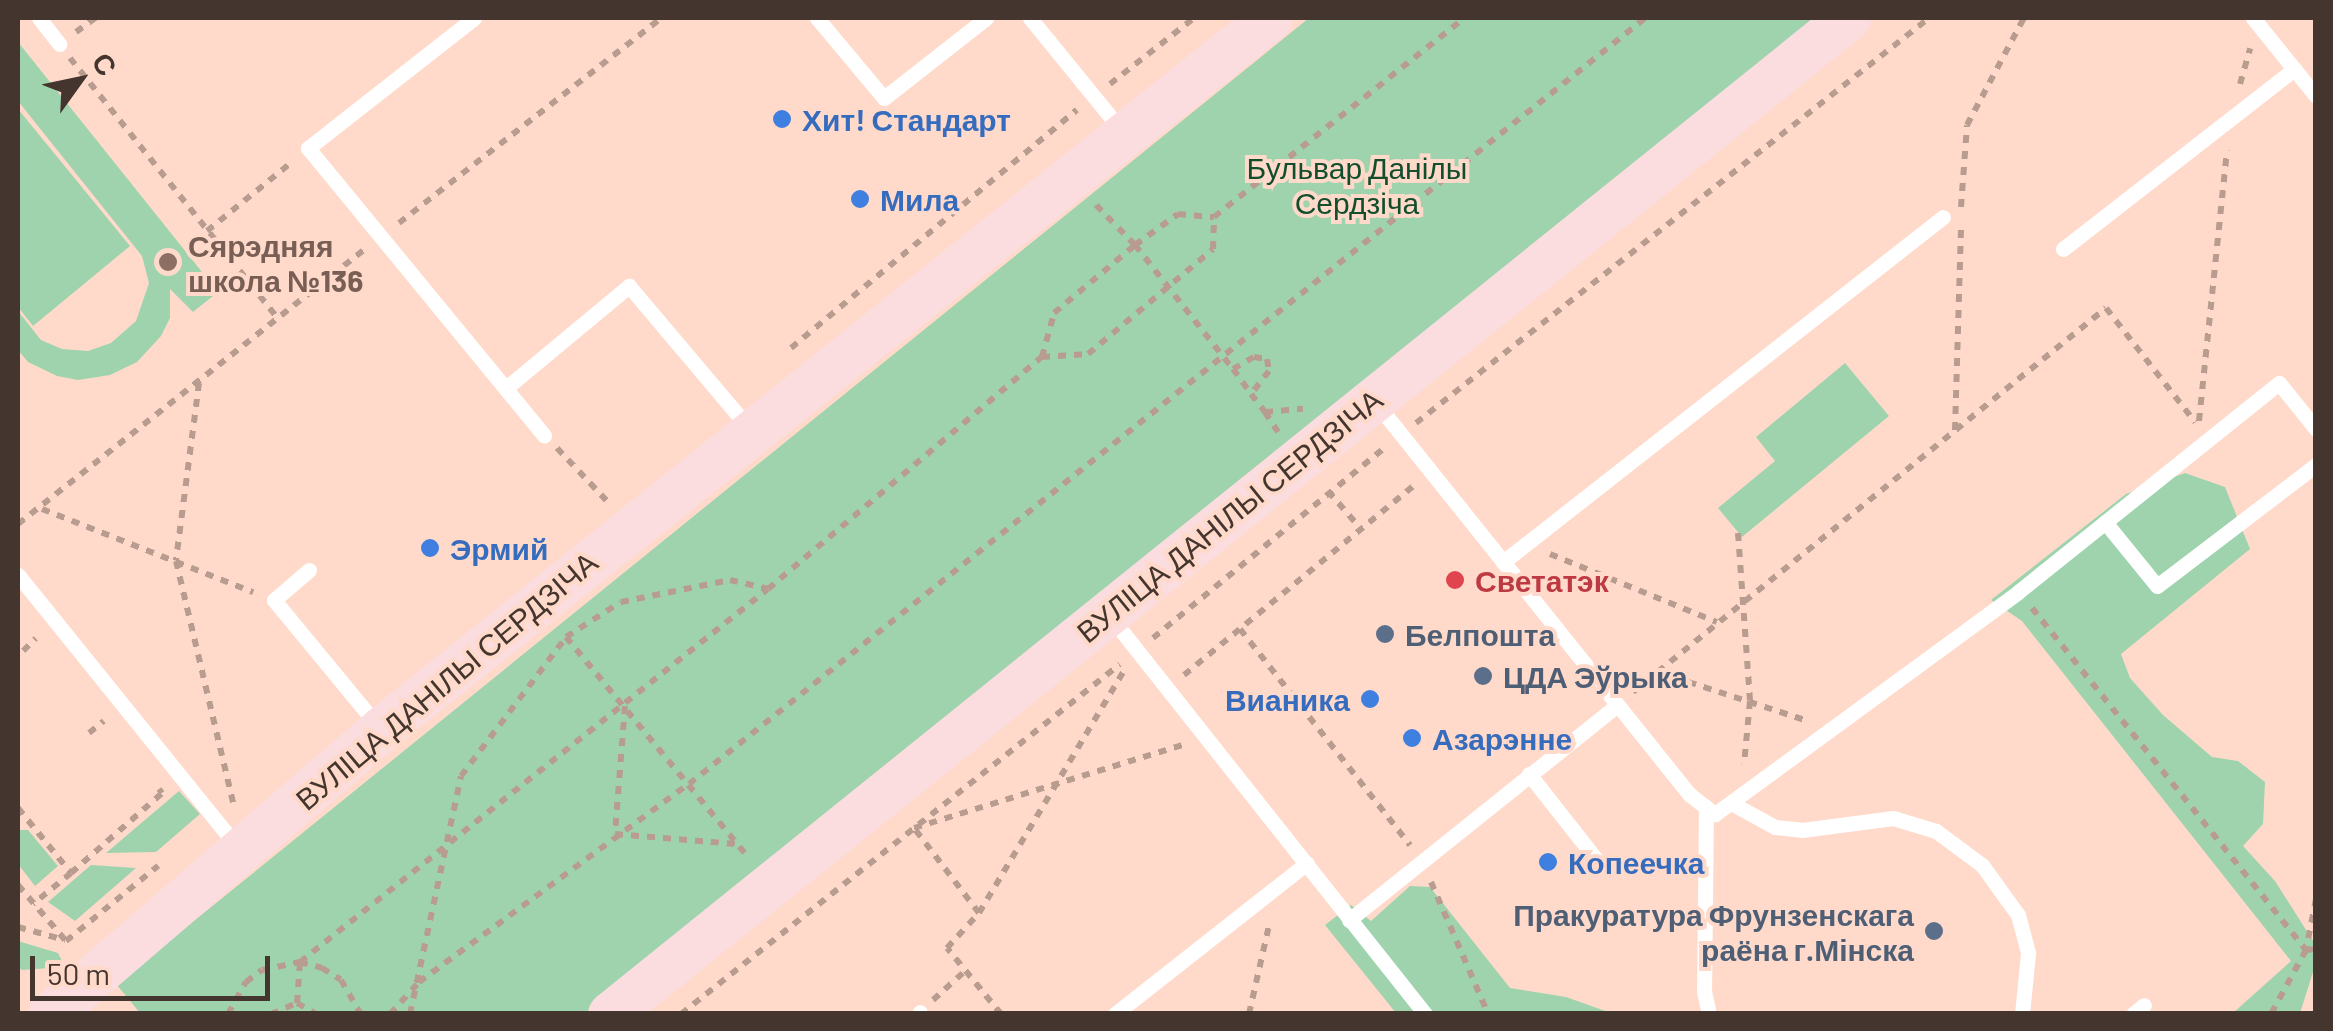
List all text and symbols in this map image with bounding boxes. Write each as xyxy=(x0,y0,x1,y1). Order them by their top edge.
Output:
north arrow xyxy=(30,30,130,130)
text: С xyxy=(85,46,125,81)
place label: Хит! Стандарт xyxy=(802,101,1011,137)
marker: Хит! Стандарт xyxy=(771,108,793,130)
park label: Бульвар Данілы Сердзіча xyxy=(1247,149,1467,220)
place label: Мила xyxy=(880,181,959,217)
marker: Мила xyxy=(849,188,871,210)
place label: Сярэдняя школа №136 xyxy=(188,227,363,298)
marker: Сярэдняя школа №136 xyxy=(157,251,179,273)
street label: ВУЛІЦА ДАНІЛЫ СЕРДЗІЧА xyxy=(1069,381,1389,649)
place label: Эрмий xyxy=(450,530,548,566)
marker: Эрмий xyxy=(419,537,441,559)
street label: ВУЛІЦА ДАНІЛЫ СЕРДЗІЧА xyxy=(288,543,604,817)
place label: Светатэк xyxy=(1475,562,1609,598)
marker: Светатэк xyxy=(1444,569,1466,591)
place label: Белпошта xyxy=(1405,616,1555,652)
marker: Белпошта xyxy=(1374,623,1396,645)
place label: ЦДА Эўрыка xyxy=(1503,658,1688,694)
marker: ЦДА Эўрыка xyxy=(1472,665,1494,687)
place label: Вианика xyxy=(1225,681,1350,717)
marker: Вианика xyxy=(1359,688,1381,710)
place label: Азарэнне xyxy=(1432,720,1572,756)
marker: Азарэнне xyxy=(1401,727,1423,749)
place label: Копеечка xyxy=(1568,844,1704,880)
marker: Копеечка xyxy=(1537,851,1559,873)
place label: Пракуратура Фрунзенскага раёна г.Мінска xyxy=(1513,896,1914,966)
marker: Пракуратура Фрунзенскага раёна г.Мінска xyxy=(1923,920,1945,942)
scale bar xyxy=(35,936,275,998)
text: 50 m xyxy=(47,955,110,991)

